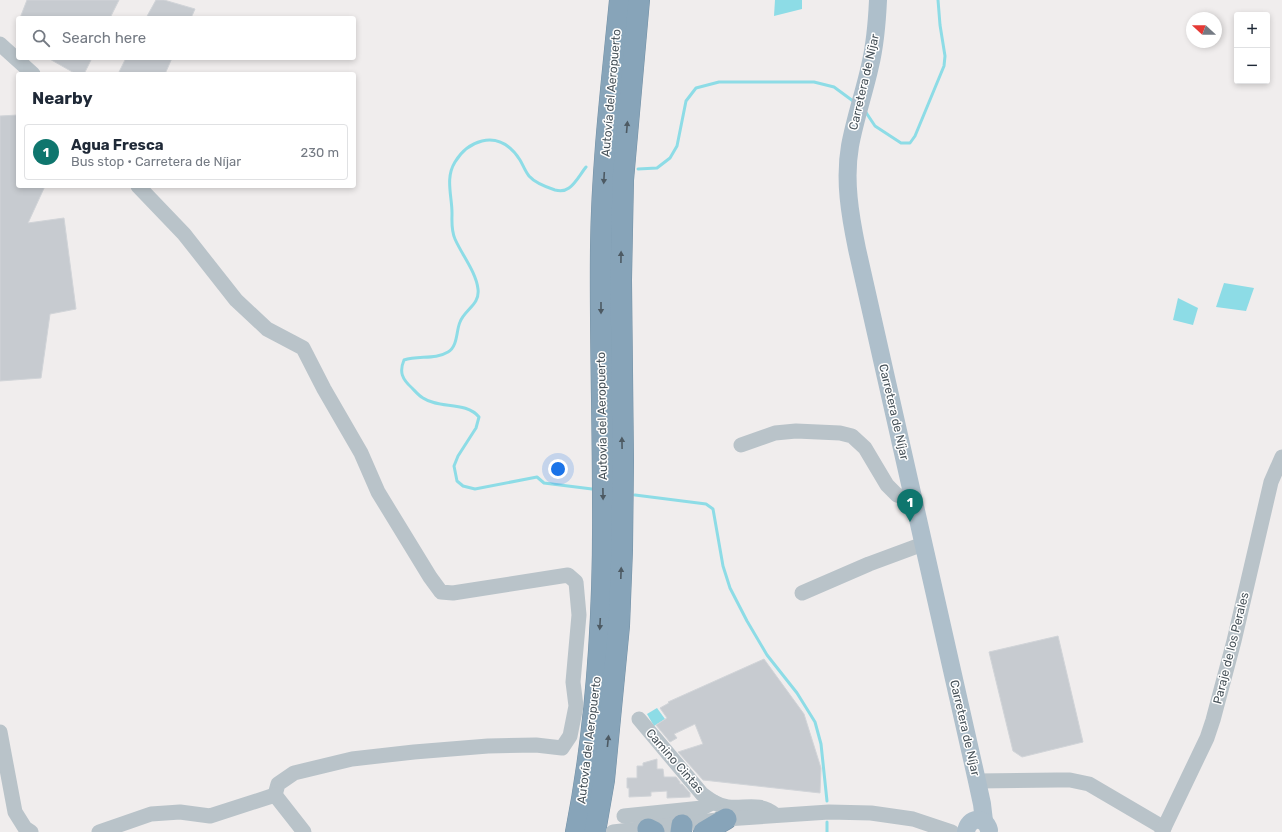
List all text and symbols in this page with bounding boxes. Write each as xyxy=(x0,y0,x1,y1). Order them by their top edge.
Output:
north arrow xyxy=(1186,12,1222,48)
map controls xyxy=(1234,12,1270,84)
button: + xyxy=(1234,12,1270,48)
search box xyxy=(16,16,356,60)
icon: search xyxy=(30,27,52,49)
street label: Autovía del Aeropuerto xyxy=(598,28,624,158)
text: Search here xyxy=(62,29,146,47)
street label: Carretera de Níjar xyxy=(846,32,882,131)
button: − xyxy=(1234,48,1270,84)
text: Nearby xyxy=(32,88,93,108)
one-way arrow xyxy=(624,121,631,133)
text: Agua Fresca xyxy=(71,136,164,154)
text: 1 xyxy=(43,145,49,160)
text: 230 m xyxy=(301,145,339,160)
text: Bus stop · Carretera de Níjar xyxy=(71,154,241,169)
one-way arrow xyxy=(600,172,607,184)
one-way arrow xyxy=(618,250,624,263)
one-way arrow xyxy=(598,302,604,315)
street label: Autovía del Aeropuerto xyxy=(594,352,610,480)
street label: Carretera de Níjar xyxy=(876,363,912,462)
one-way arrow xyxy=(619,437,626,449)
your location xyxy=(548,459,568,479)
one-way arrow xyxy=(600,488,606,501)
pin: 1 xyxy=(897,489,923,522)
one-way arrow xyxy=(618,567,625,579)
street label: Paraje de los Perales xyxy=(1210,591,1252,705)
one-way arrow xyxy=(597,618,603,631)
street label: Autovía del Aeropuerto xyxy=(574,675,604,805)
street label: Carretera de Níjar xyxy=(947,679,983,778)
street label: Camino Cintas xyxy=(643,726,707,796)
one-way arrow xyxy=(605,735,611,747)

